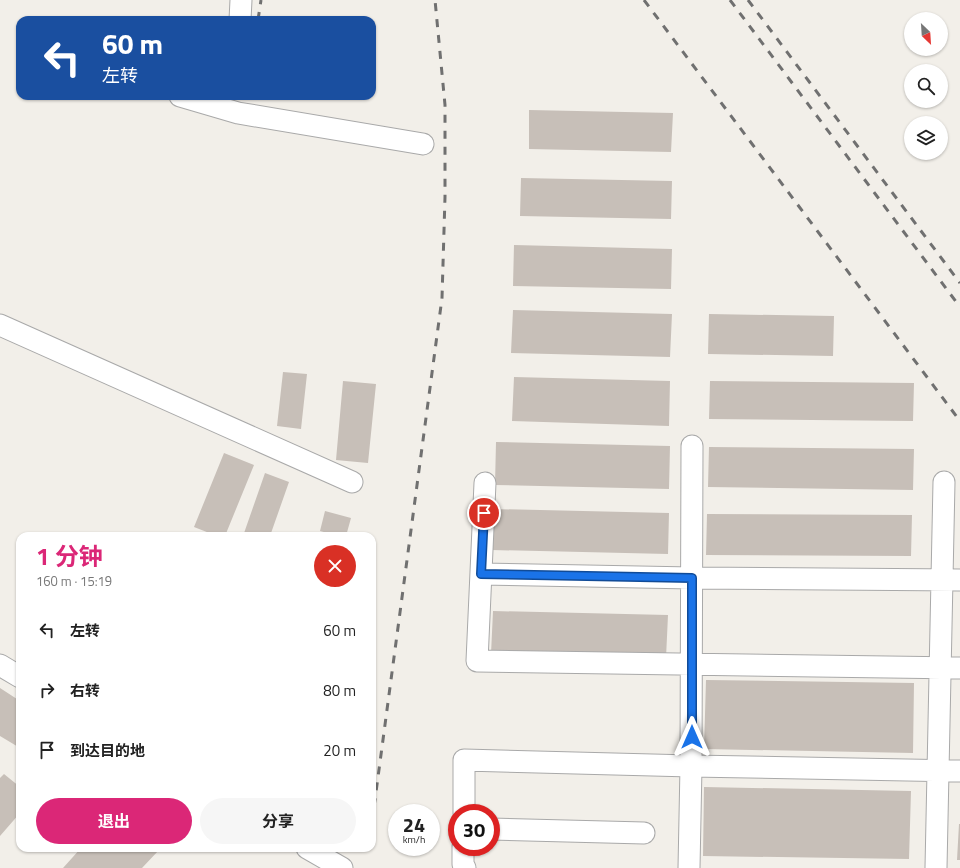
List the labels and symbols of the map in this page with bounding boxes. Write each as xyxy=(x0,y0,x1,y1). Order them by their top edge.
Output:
north arrow xyxy=(904,12,948,56)
pin xyxy=(467,496,501,530)
position arrow xyxy=(671,716,713,758)
speed limit sign: 30 xyxy=(448,804,500,856)

